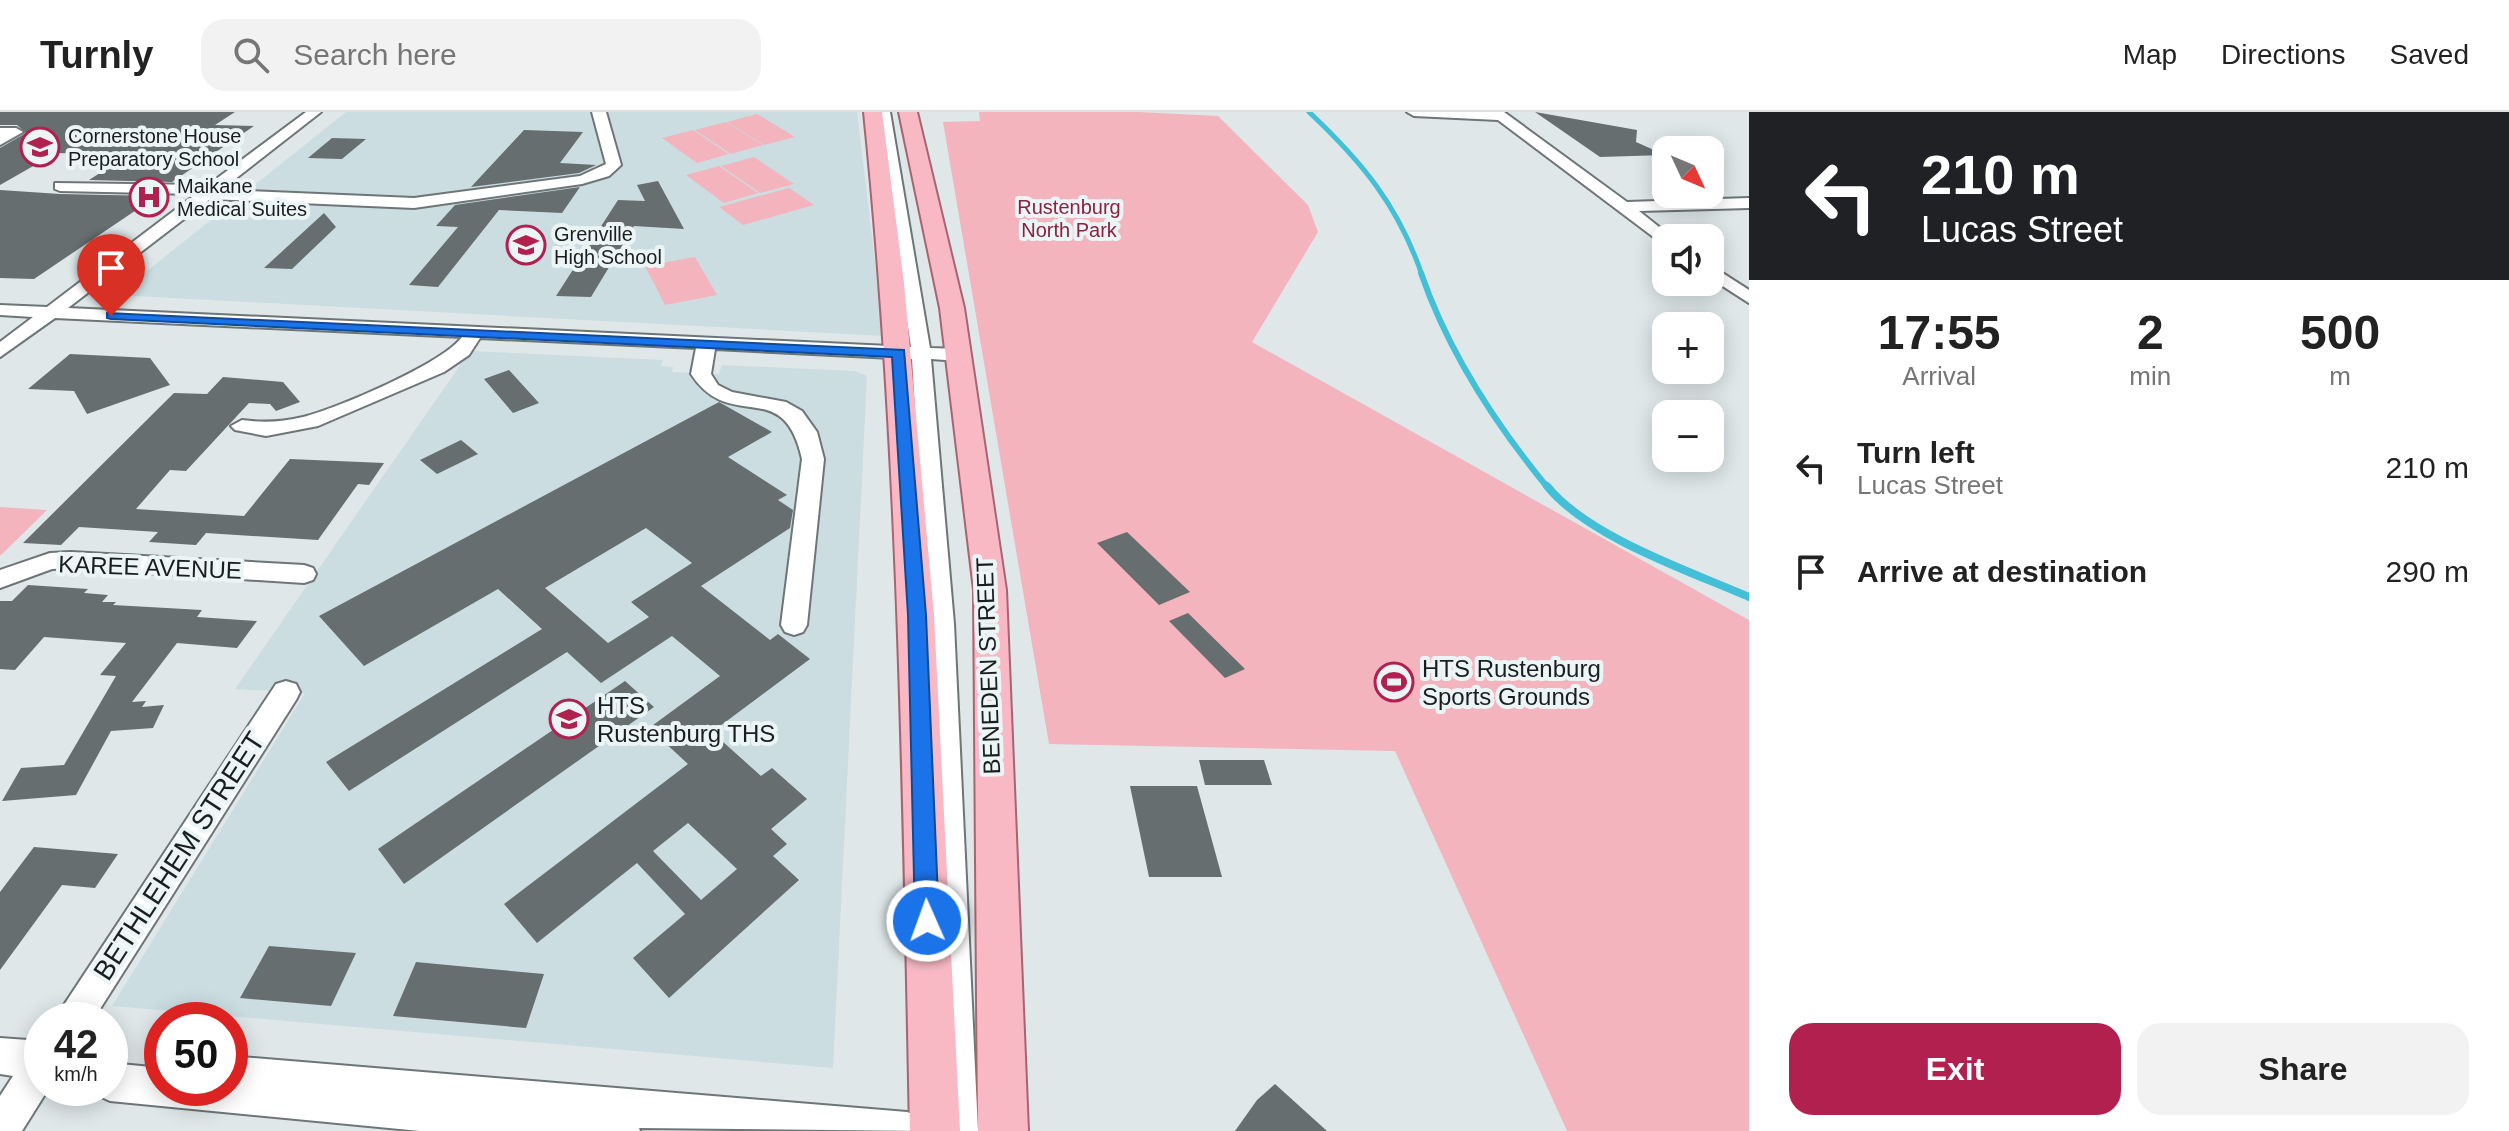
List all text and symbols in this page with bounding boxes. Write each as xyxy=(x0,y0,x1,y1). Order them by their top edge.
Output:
search box xyxy=(201,19,761,91)
icon: search xyxy=(229,33,273,77)
text: Turnly xyxy=(40,34,153,76)
text: Search here xyxy=(293,38,457,71)
text: Map xyxy=(2123,39,2177,70)
text: Directions xyxy=(2221,39,2346,70)
text: Saved xyxy=(2390,39,2469,70)
place label: Cornerstone House Preparatory School xyxy=(68,125,241,170)
school or university icon: Cornerstone House Preparatory School xyxy=(19,126,61,168)
north arrow xyxy=(1652,136,1724,208)
map controls xyxy=(1652,136,1724,472)
text: 210 m xyxy=(1921,143,2080,206)
icon: left xyxy=(1789,144,1893,248)
place label: Maikane Medical Suites xyxy=(177,175,307,220)
hospital icon: Maikane Medical Suites xyxy=(128,176,170,218)
park label: Rustenburg North Park xyxy=(1017,196,1121,241)
text: Lucas Street xyxy=(1921,209,2123,250)
place label: Grenville High School xyxy=(554,223,662,268)
school or university icon: Grenville High School xyxy=(505,224,547,266)
button: sound xyxy=(1652,224,1724,296)
pin xyxy=(77,234,145,316)
icon: arrive xyxy=(89,246,133,290)
text: 17:55 xyxy=(1878,306,2001,359)
text: 2 xyxy=(2137,306,2164,359)
text: 500 xyxy=(2300,306,2380,359)
button: + xyxy=(1652,312,1724,384)
text: Arrival xyxy=(1902,361,1976,391)
text: min xyxy=(2129,361,2171,391)
text: m xyxy=(2329,361,2351,391)
button: − xyxy=(1652,400,1724,472)
text: Turn left xyxy=(1857,436,1975,469)
icon: left xyxy=(1789,446,1833,490)
text: 210 m xyxy=(2386,451,2469,484)
text: Lucas Street xyxy=(1857,470,2003,500)
street label: KAREE AVENUE xyxy=(58,550,242,584)
icon: arrive xyxy=(1789,550,1833,594)
text: Arrive at destination xyxy=(1857,555,2147,588)
text: 290 m xyxy=(2386,555,2469,588)
street label: BENEDEN STREET xyxy=(971,557,1005,775)
place label: HTS Rustenburg Sports Grounds xyxy=(1422,655,1601,710)
sports icon: HTS Rustenburg Sports Grounds xyxy=(1373,661,1415,703)
place label: HTS Rustenburg THS xyxy=(597,692,775,747)
school or university icon: HTS Rustenburg THS xyxy=(548,698,590,740)
street label: BETHLEHEM STREET xyxy=(87,726,271,986)
position arrow xyxy=(885,879,969,963)
speed limit sign: 50 xyxy=(144,1002,248,1106)
text: 42 xyxy=(54,1022,98,1066)
button: Exit xyxy=(1789,1023,2121,1115)
button: Share xyxy=(2137,1023,2469,1115)
text: km/h xyxy=(54,1063,98,1085)

